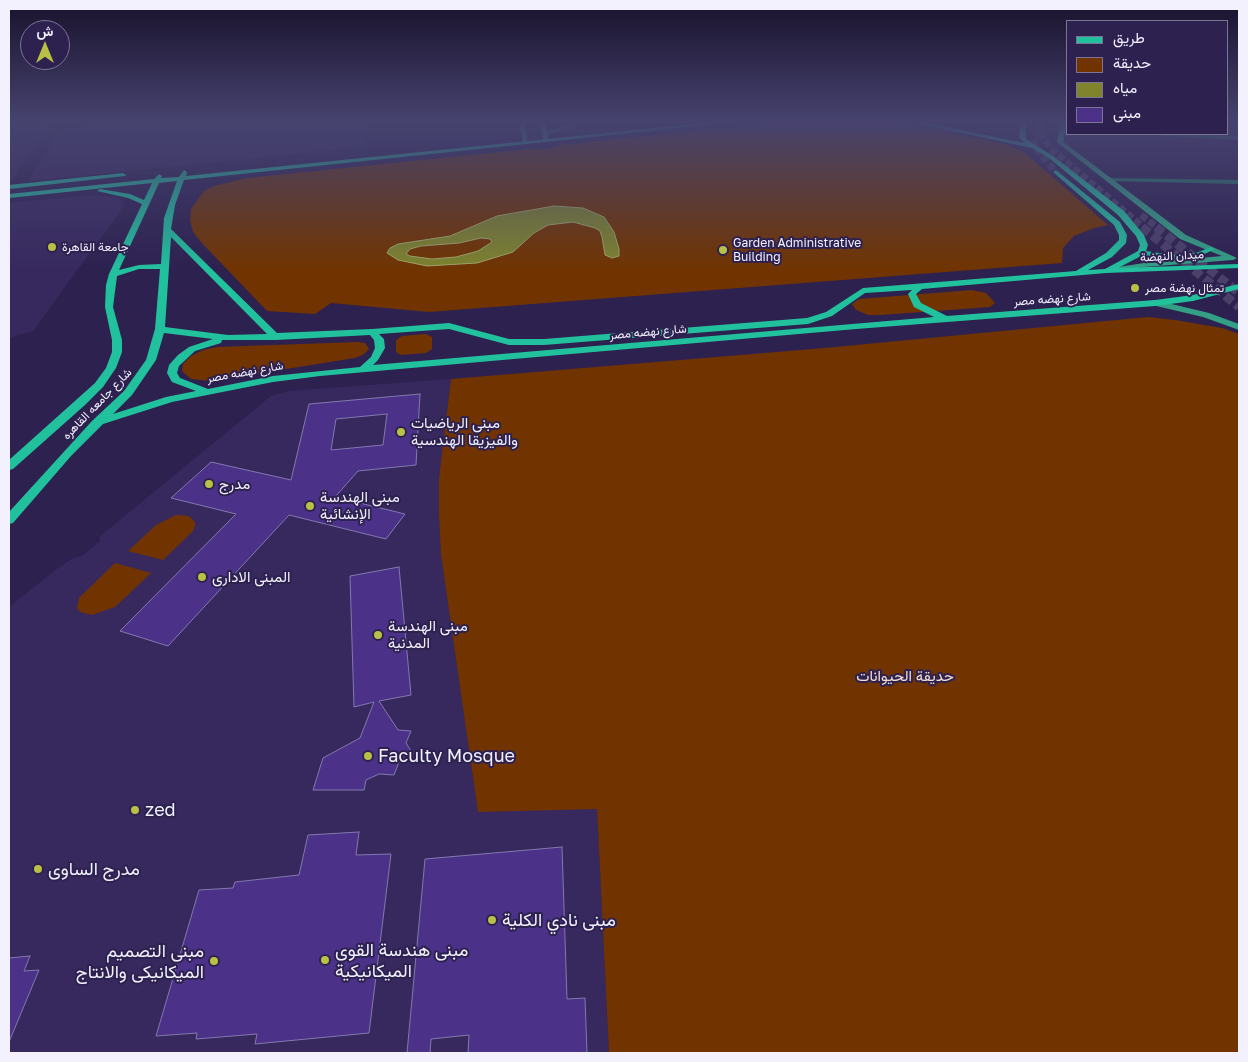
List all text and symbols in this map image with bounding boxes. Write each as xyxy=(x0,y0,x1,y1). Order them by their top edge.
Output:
north arrow xyxy=(20,20,70,70)
legend xyxy=(1066,20,1228,135)
text: ش xyxy=(37,22,53,39)
text: طريق xyxy=(1113,28,1145,46)
text: حديقة xyxy=(1113,53,1151,71)
text: مياه xyxy=(1113,78,1137,96)
text: مبنى xyxy=(1113,103,1141,121)
place label: Garden Administrative Building xyxy=(733,236,861,264)
place label: جامعة القاهرة xyxy=(62,240,129,254)
marker: جامعة القاهرة xyxy=(46,241,58,253)
marker: Garden Administrative Building xyxy=(717,244,729,256)
street label: ميدان النهضة xyxy=(1140,247,1204,265)
place label: تمثال نهضة مصر xyxy=(1145,281,1224,295)
marker: تمثال نهضة مصر xyxy=(1129,282,1141,294)
street label: شارع نهضه مصر xyxy=(1013,289,1091,309)
street label: شارع نهضه مصر xyxy=(609,321,687,343)
street label: شارع نهضه مصر xyxy=(206,358,284,386)
street label: شارع جامعه القاهره xyxy=(59,365,135,443)
place label: مبنى الرياضيات والفيزيقا الهندسية xyxy=(411,414,518,449)
marker: مبنى الرياضيات والفيزيقا الهندسية xyxy=(395,426,407,438)
place label: مدرج xyxy=(219,475,250,493)
marker: مدرج xyxy=(203,478,215,490)
place label: مبنى الهندسة الإنشائية xyxy=(320,488,400,523)
marker: مبنى الهندسة الإنشائية xyxy=(304,500,316,512)
place label: المبنى الادارى xyxy=(212,568,291,586)
marker: المبنى الادارى xyxy=(196,571,208,583)
place label: مبنى الهندسة المدنية xyxy=(388,617,468,652)
marker: مبنى الهندسة المدنية xyxy=(372,629,384,641)
park label: حديقة الحيوانات xyxy=(856,667,954,685)
place label: Faculty Mosque xyxy=(378,745,515,767)
marker: Faculty Mosque xyxy=(362,750,374,762)
place label: zed xyxy=(145,799,176,821)
marker: zed xyxy=(129,804,141,816)
place label: مدرج الساوى xyxy=(48,858,140,880)
marker: مدرج الساوى xyxy=(32,863,44,875)
place label: مبنى نادي الكلية xyxy=(502,909,616,931)
marker: مبنى نادي الكلية xyxy=(486,914,498,926)
place label: مبنى هندسة القوى الميكانيكية xyxy=(335,939,468,982)
place label: مبنى التصميم الميكانيكى والانتاج xyxy=(76,940,204,982)
marker: مبنى هندسة القوى الميكانيكية xyxy=(319,954,331,966)
marker: مبنى التصميم الميكانيكى والانتاج xyxy=(208,955,220,967)

